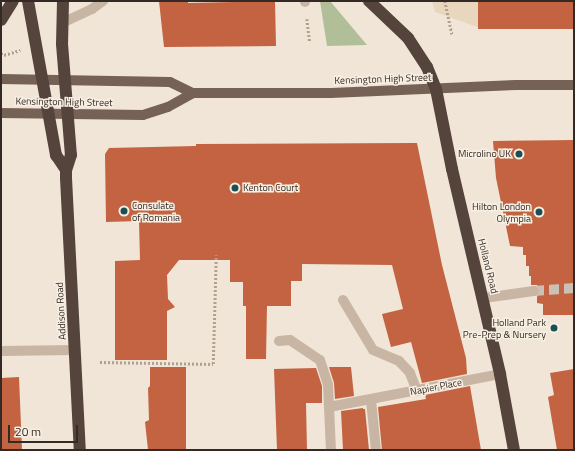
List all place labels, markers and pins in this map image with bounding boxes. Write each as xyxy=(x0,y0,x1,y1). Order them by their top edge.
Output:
place label: Microlino UK xyxy=(458,148,511,160)
marker: Microlino UK xyxy=(514,149,524,159)
place label: Kenton Court xyxy=(243,182,298,194)
marker: Kenton Court xyxy=(230,183,240,193)
place label: Consulate of Romania xyxy=(132,199,180,222)
place label: Hilton London Olympia xyxy=(472,200,531,224)
marker: Consulate of Romania xyxy=(119,206,129,216)
marker: Hilton London Olympia xyxy=(534,207,544,217)
place label: Holland Park Pre-Prep & Nursery xyxy=(463,316,546,340)
marker: Holland Park Pre-Prep & Nursery xyxy=(549,323,559,333)

